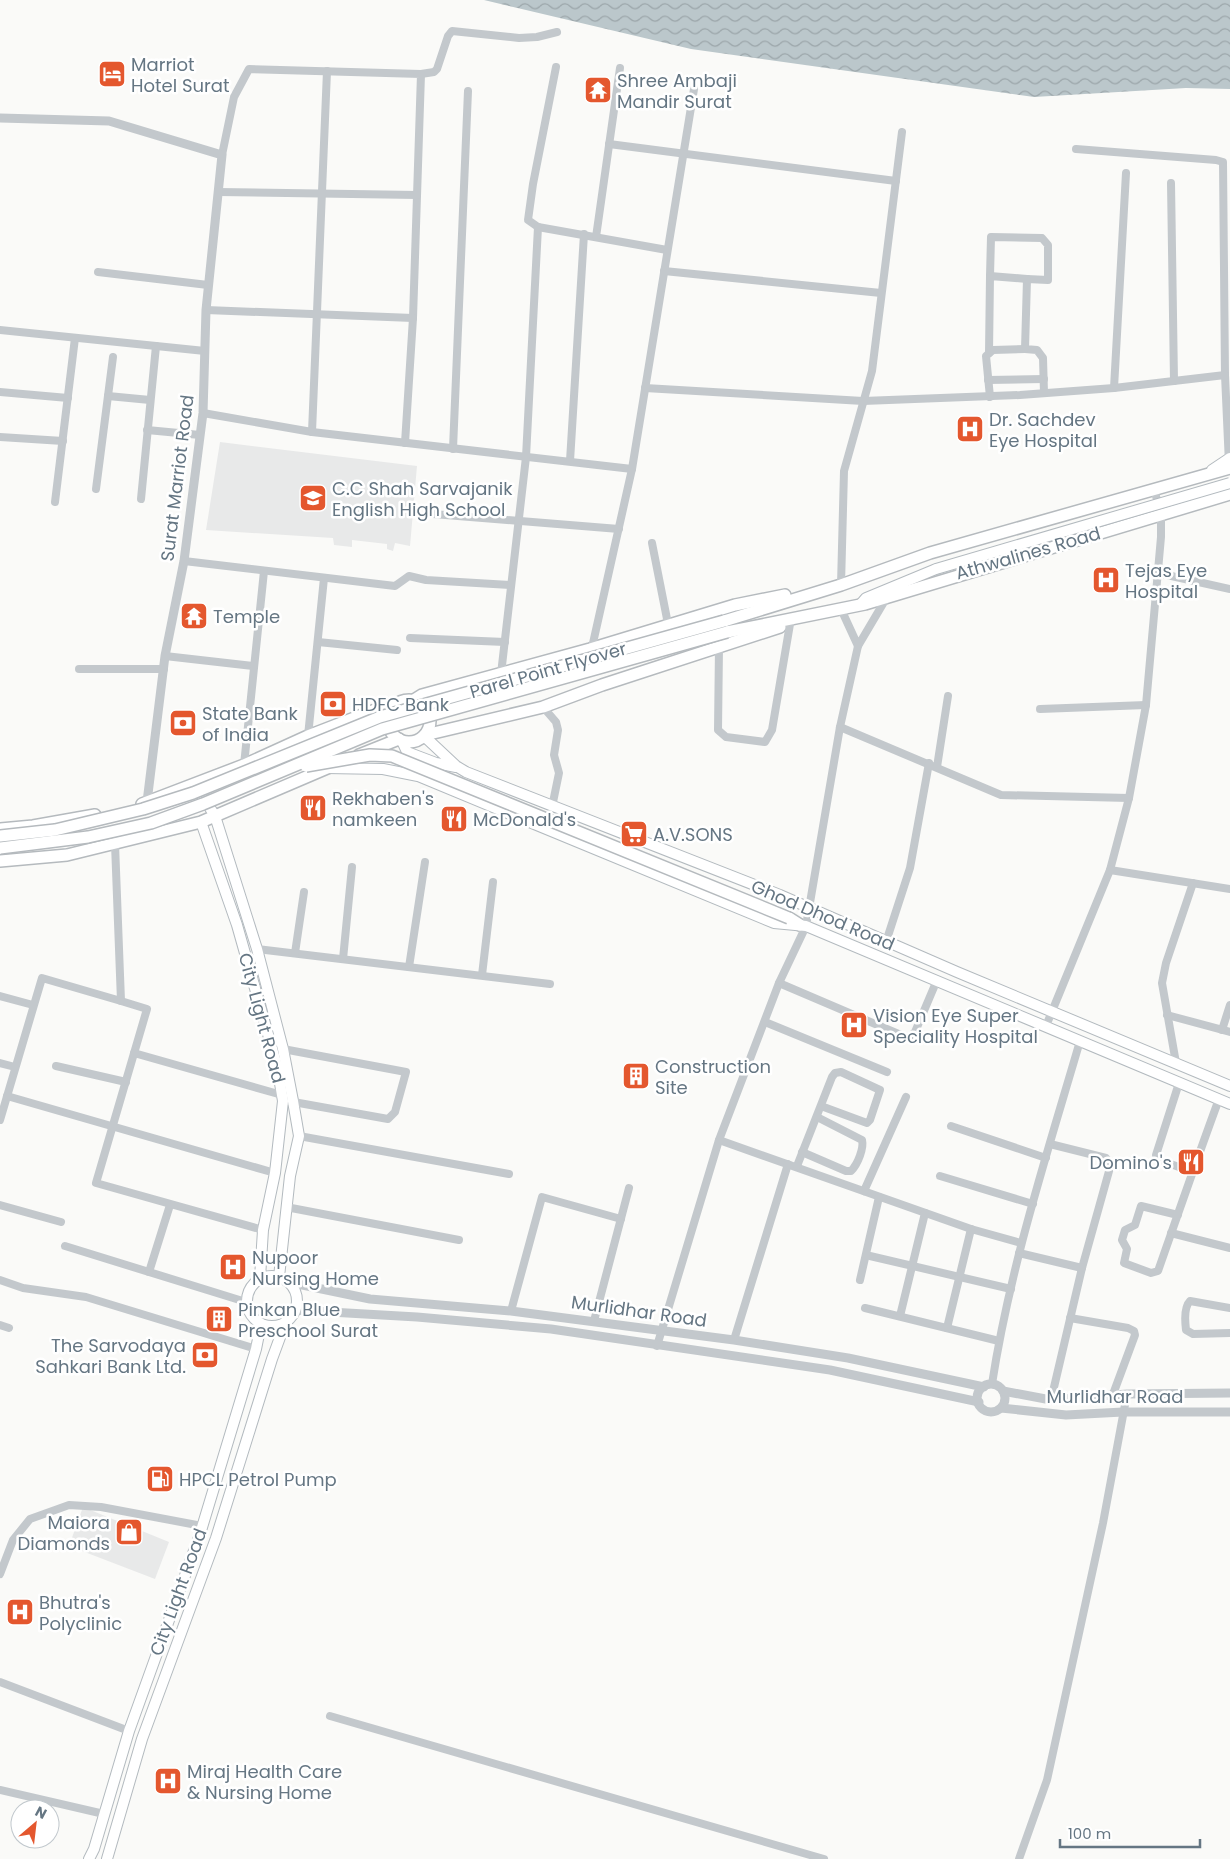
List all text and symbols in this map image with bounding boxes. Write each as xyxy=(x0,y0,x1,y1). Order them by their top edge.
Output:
place label: Marriot Hotel Surat xyxy=(131,52,229,98)
hotel icon: Marriot Hotel Surat xyxy=(97,59,127,89)
place label: Shree Ambaji Mandir Surat xyxy=(617,68,737,114)
temple icon: Shree Ambaji Mandir Surat xyxy=(583,75,613,105)
street label: Surat Marriot Road xyxy=(154,393,200,563)
place label: Dr. Sachdev Eye Hospital xyxy=(989,407,1097,453)
hospital icon: Dr. Sachdev Eye Hospital xyxy=(955,414,985,444)
place label: C.C Shah Sarvajanik English High School xyxy=(332,476,513,522)
school or university icon: C.C Shah Sarvajanik English High School xyxy=(298,483,328,513)
street label: Athwalines Road xyxy=(953,520,1103,586)
place label: Tejas Eye Hospital xyxy=(1125,558,1207,604)
hospital icon: Tejas Eye Hospital xyxy=(1091,565,1121,595)
temple icon: Temple xyxy=(179,601,209,631)
place label: Temple xyxy=(213,604,280,629)
street label: Parel Point Flyover xyxy=(467,636,630,704)
bank icon: HDFC Bank xyxy=(318,689,348,719)
place label: HDFC Bank xyxy=(352,692,450,717)
place label: State Bank of India xyxy=(202,701,299,747)
bank icon: State Bank of India xyxy=(168,708,198,738)
place label: Rekhaben's namkeen xyxy=(332,786,434,832)
restaurant icon: Rekhaben's namkeen xyxy=(298,793,328,823)
restaurant icon: McDonald's xyxy=(439,804,469,834)
place label: McDonald's xyxy=(473,807,576,832)
supermarket icon: A.V.SONS xyxy=(619,819,649,849)
place label: A.V.SONS xyxy=(653,822,733,847)
street label: Ghod Dhod Road xyxy=(747,873,899,957)
street label: City Light Road xyxy=(233,950,291,1086)
place label: Vision Eye Super Speciality Hospital xyxy=(873,1003,1038,1049)
hospital icon: Vision Eye Super Speciality Hospital xyxy=(839,1010,869,1040)
place label: Construction Site xyxy=(655,1054,771,1100)
building icon: Construction Site xyxy=(621,1061,651,1091)
restaurant icon: Domino's xyxy=(1176,1147,1206,1177)
place label: Domino's xyxy=(1089,1150,1172,1175)
place label: Nupoor Nursing Home xyxy=(252,1245,379,1291)
hospital icon: Nupoor Nursing Home xyxy=(218,1252,248,1282)
street label: Murlidhar Road xyxy=(570,1289,708,1333)
place label: Pinkan Blue Preschool Surat xyxy=(238,1297,378,1343)
building icon: Pinkan Blue Preschool Surat xyxy=(204,1304,234,1334)
place label: The Sarvodaya Sahkari Bank Ltd. xyxy=(35,1333,186,1379)
bank icon: The Sarvodaya Sahkari Bank Ltd. xyxy=(190,1340,220,1370)
street label: Murlidhar Road xyxy=(1047,1384,1183,1409)
fuel station icon: HPCL Petrol Pump xyxy=(145,1464,175,1494)
place label: HPCL Petrol Pump xyxy=(179,1467,337,1492)
place label: Maiora Diamonds xyxy=(18,1510,110,1556)
shop icon: Maiora Diamonds xyxy=(114,1517,144,1547)
street label: City Light Road xyxy=(143,1525,213,1659)
place label: Bhutra's Polyclinic xyxy=(39,1590,122,1636)
hospital icon: Bhutra's Polyclinic xyxy=(5,1597,35,1627)
place label: Miraj Health Care & Nursing Home xyxy=(187,1759,342,1805)
hospital icon: Miraj Health Care & Nursing Home xyxy=(153,1766,183,1796)
north arrow xyxy=(10,1799,60,1849)
text: N xyxy=(32,1801,50,1824)
scale bar xyxy=(1060,1816,1200,1848)
text: 100 m xyxy=(1068,1823,1111,1844)

